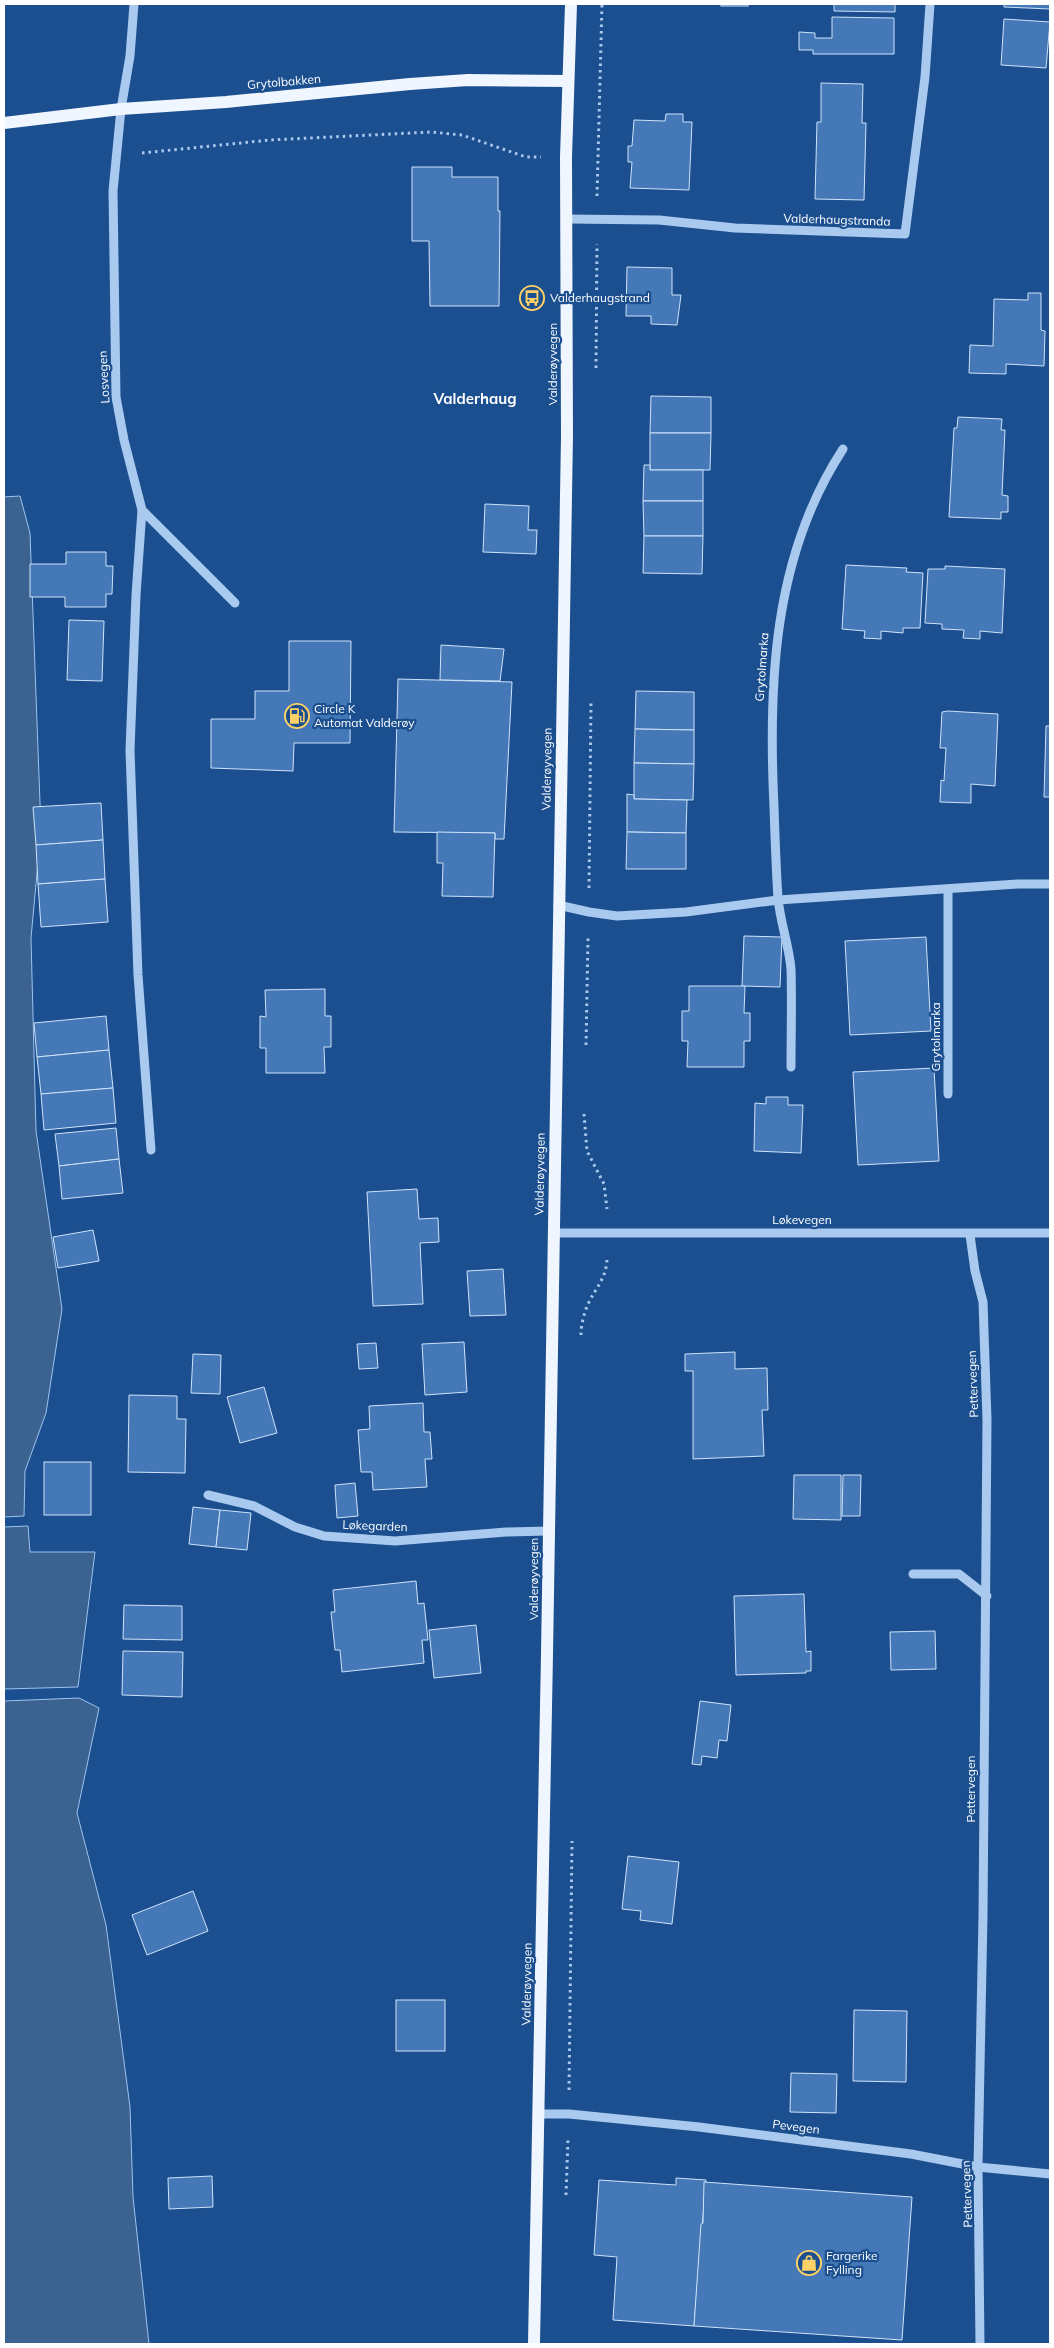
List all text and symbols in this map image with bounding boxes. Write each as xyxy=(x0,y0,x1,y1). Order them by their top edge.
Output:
street label: Grytolbakken xyxy=(246,71,321,92)
street label: Valderhaugstranda xyxy=(783,210,891,229)
bus stop icon: Valderhaugstrand xyxy=(519,285,545,311)
place label: Valderhaugstrand xyxy=(550,290,650,305)
street label: Valderøyvegen xyxy=(545,323,560,405)
street label: Losvegen xyxy=(95,350,112,404)
district label: Valderhaug xyxy=(432,389,517,408)
street label: Grytolmarka xyxy=(752,632,771,702)
place label: Circle K Automat Valderøy xyxy=(314,701,415,730)
fuel station icon: Circle K Automat Valderøy xyxy=(284,703,310,729)
street label: Valderøyvegen xyxy=(538,728,555,810)
street label: Grytolmarka xyxy=(928,1002,943,1072)
street label: Valderøyvegen xyxy=(531,1133,548,1215)
street label: Løkevegen xyxy=(772,1212,832,1227)
street label: Pettervegen xyxy=(964,1350,981,1418)
street label: Løkegarden xyxy=(342,1517,408,1534)
street label: Valderøyvegen xyxy=(526,1538,541,1620)
street label: Pettervegen xyxy=(963,1755,978,1823)
street label: Valderøyvegen xyxy=(518,1943,535,2025)
street label: Pevegen xyxy=(772,2116,821,2137)
street label: Pettervegen xyxy=(958,2160,975,2228)
place label: Fargerike Fylling xyxy=(826,2248,878,2277)
shop icon: Fargerike Fylling xyxy=(796,2250,822,2276)

